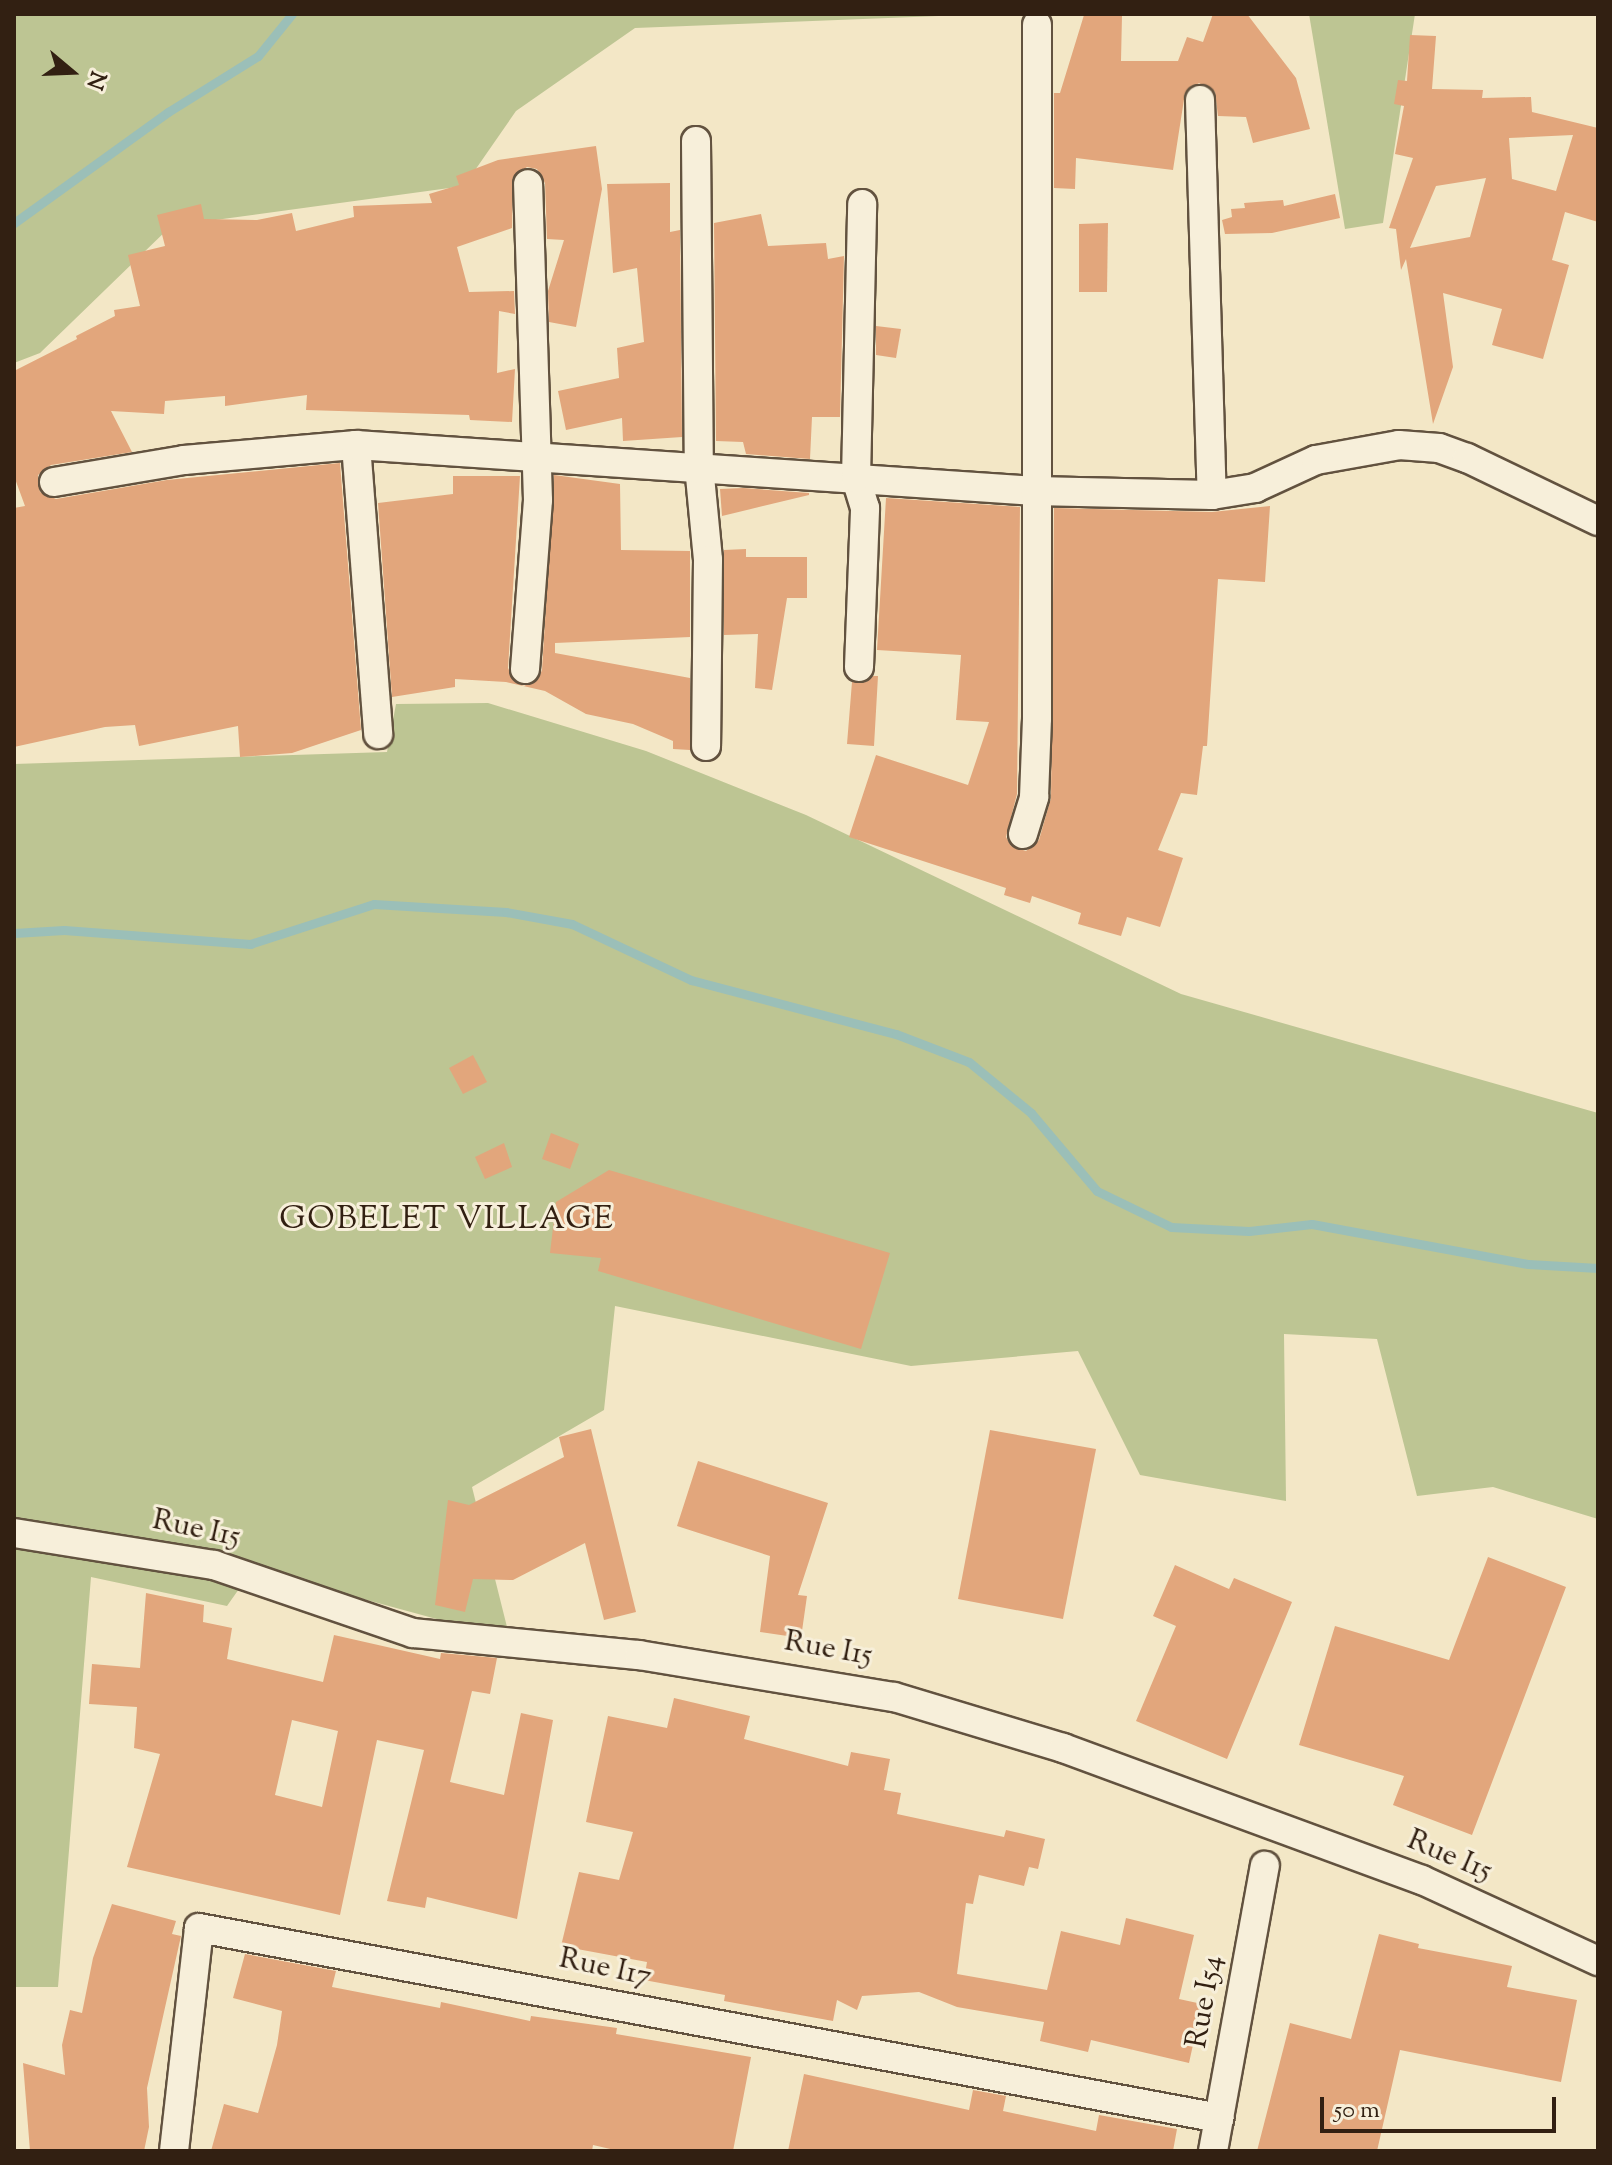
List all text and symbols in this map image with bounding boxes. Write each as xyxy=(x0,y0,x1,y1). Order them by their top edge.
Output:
north arrow xyxy=(32,32,112,112)
text: N xyxy=(77,66,113,93)
district label: GOBELET VILLAGE xyxy=(279,1201,615,1239)
street label: Rue I15 xyxy=(149,1503,243,1557)
street label: Rue I15 xyxy=(781,1625,875,1675)
street label: Rue I15 xyxy=(1401,1823,1497,1891)
street label: Rue I17 xyxy=(556,1942,654,1996)
street label: Rue I54 xyxy=(1180,1953,1232,2051)
scale bar xyxy=(1324,2081,1560,2131)
text: 50 m xyxy=(1334,2094,1380,2128)

